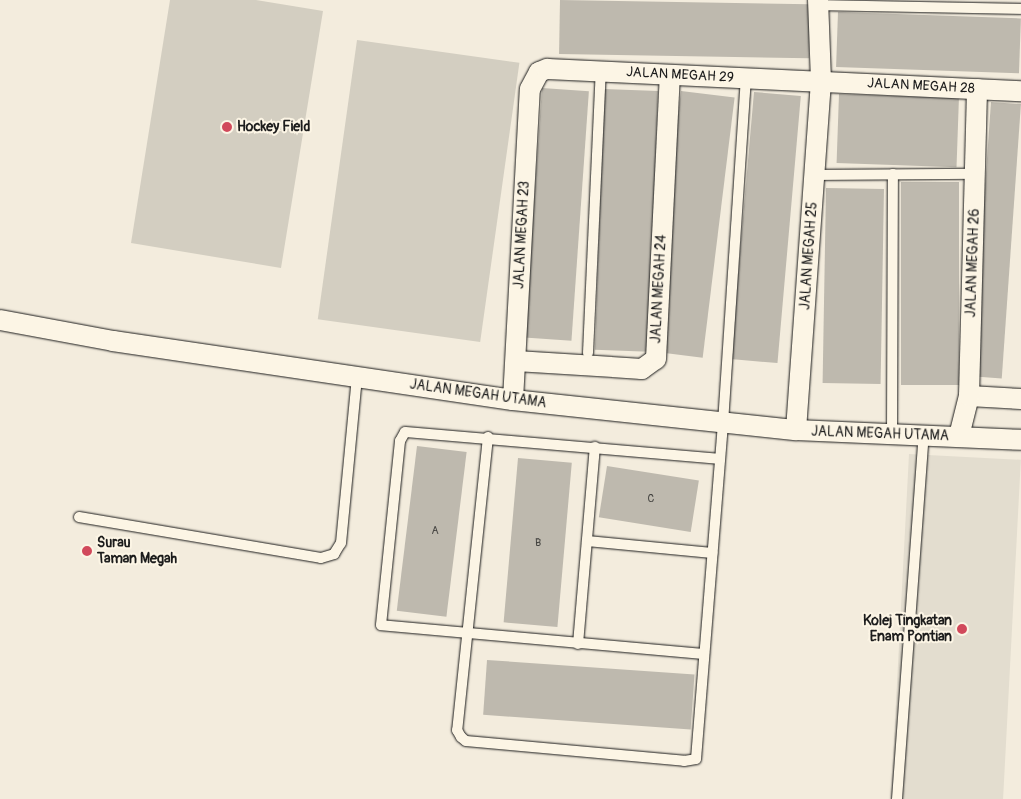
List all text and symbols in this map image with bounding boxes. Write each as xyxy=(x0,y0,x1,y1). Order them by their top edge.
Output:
street label: JALAN MEGAH 29 xyxy=(626,64,734,86)
street label: JALAN MEGAH 28 xyxy=(867,75,975,97)
place label: Hockey Field xyxy=(237,119,310,135)
marker: Hockey Field xyxy=(221,121,233,133)
street label: JALAN MEGAH 23 xyxy=(511,181,533,289)
street label: JALAN MEGAH 25 xyxy=(797,201,821,311)
street label: JALAN MEGAH 26 xyxy=(963,208,983,318)
street label: JALAN MEGAH 24 xyxy=(648,234,670,344)
street label: JALAN MEGAH UTAMA xyxy=(409,376,547,412)
street label: JALAN MEGAH UTAMA xyxy=(811,423,949,445)
house number: C xyxy=(648,492,654,506)
house number: A xyxy=(431,524,439,538)
place label: Surau Taman Megah xyxy=(97,535,177,568)
house number: B xyxy=(535,536,541,550)
marker: Surau Taman Megah xyxy=(81,545,93,557)
place label: Kolej Tingkatan Enam Pontian xyxy=(863,613,952,646)
marker: Kolej Tingkatan Enam Pontian xyxy=(956,623,968,635)

